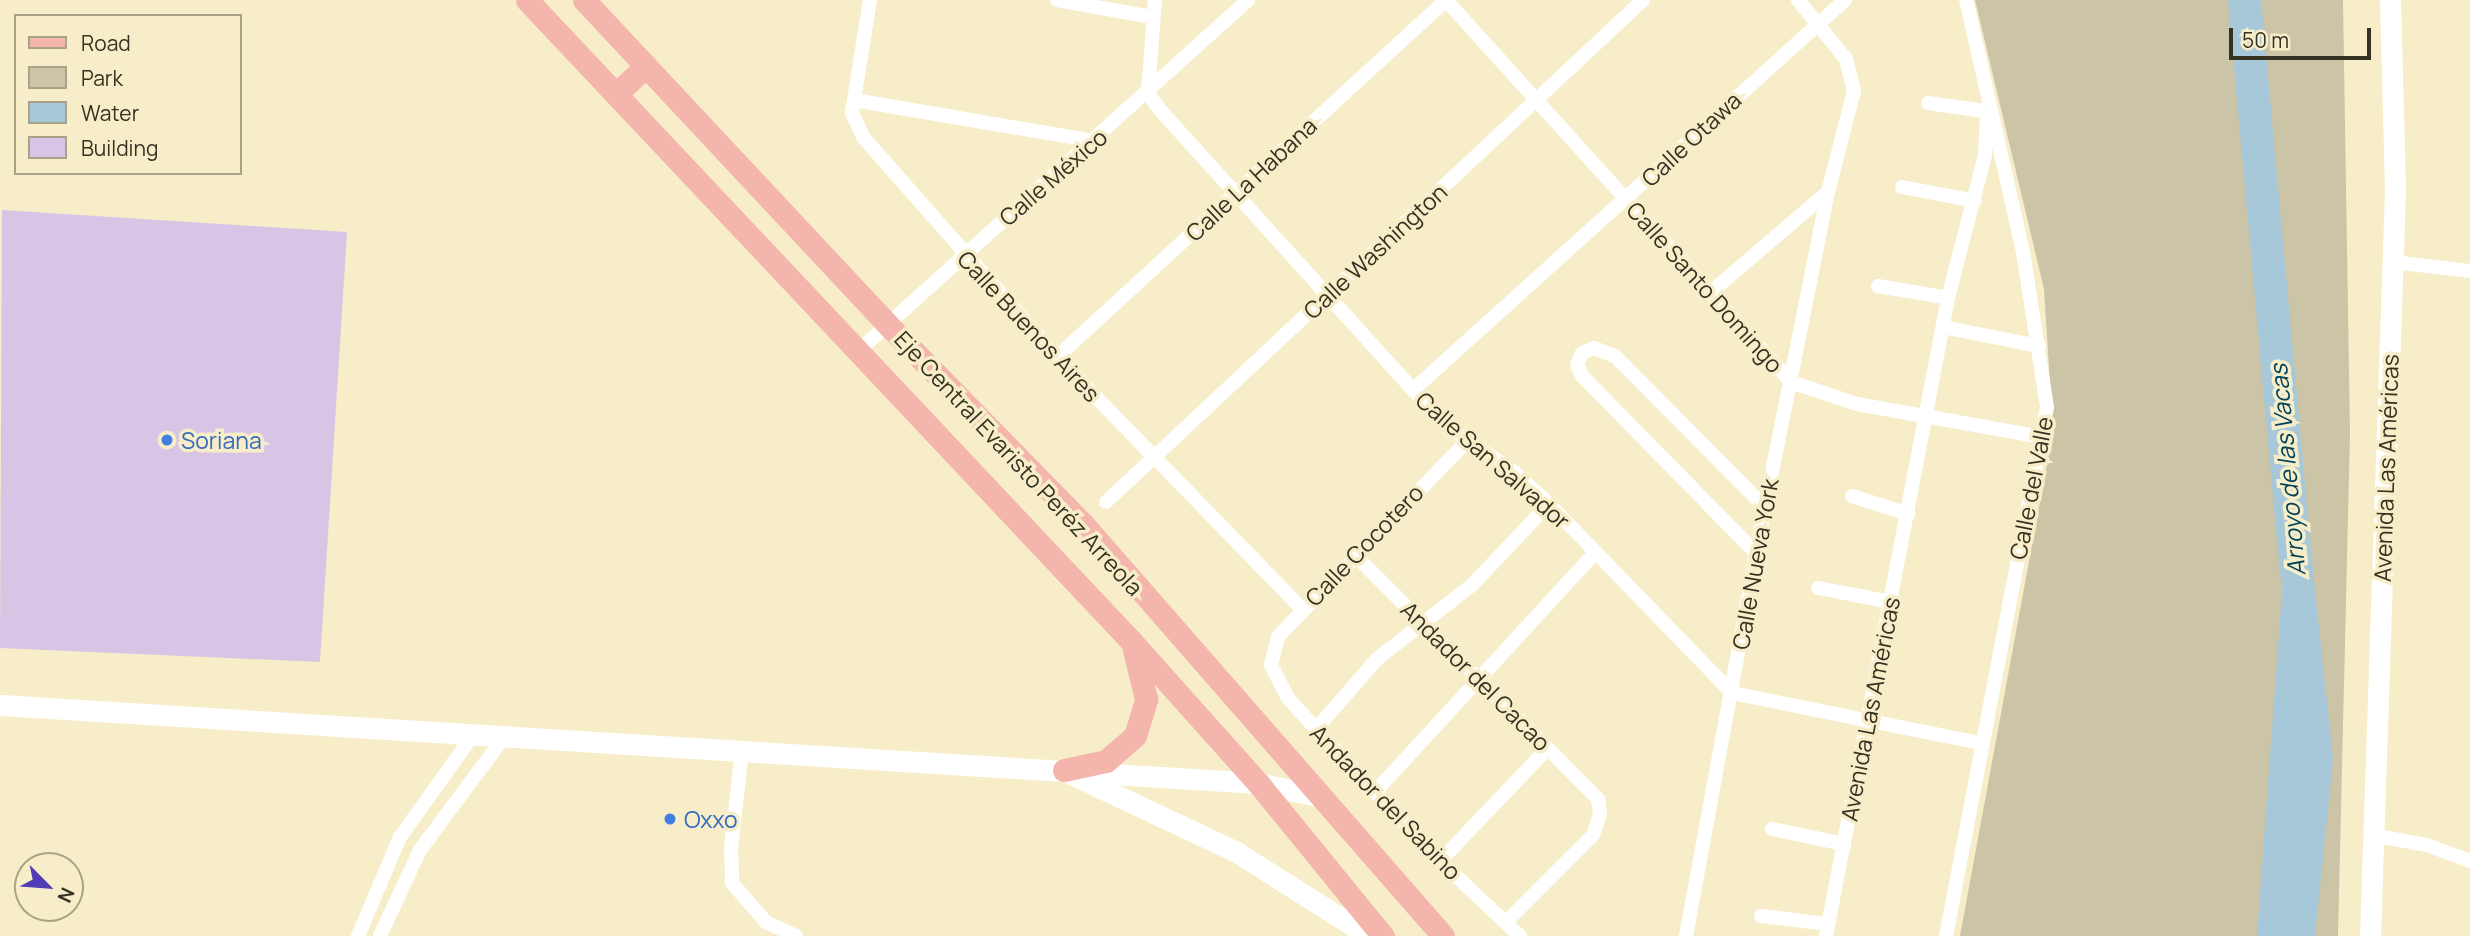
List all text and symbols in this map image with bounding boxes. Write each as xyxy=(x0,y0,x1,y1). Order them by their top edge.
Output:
legend xyxy=(14,14,242,175)
scale bar xyxy=(2232,14,2374,58)
text: 50 m xyxy=(2242,26,2289,54)
text: Road xyxy=(81,29,131,57)
text: Park xyxy=(81,64,123,92)
street label: Calle Otawa xyxy=(1636,86,1746,192)
text: Water xyxy=(81,99,139,127)
street label: Calle La Habana xyxy=(1180,111,1322,247)
street label: Calle México xyxy=(993,123,1113,231)
text: Building xyxy=(81,134,158,162)
street label: Calle Washington xyxy=(1298,178,1452,324)
street label: Calle Santo Domingo xyxy=(1621,196,1789,378)
street label: Calle Buenos Aires xyxy=(952,245,1106,407)
street label: Eje Central Evaristo Peréz Arreola xyxy=(889,325,1149,601)
street label: Avenida Las Américas xyxy=(2368,354,2404,582)
water label: Arroyo de las Vacas xyxy=(2263,363,2311,577)
street label: Calle San Salvador xyxy=(1410,386,1576,534)
street label: Calle del Valle xyxy=(2004,414,2058,562)
place label: Soriana xyxy=(181,426,262,454)
marker: Soriana xyxy=(159,432,175,448)
street label: Calle Nueva York xyxy=(1726,476,1784,652)
street label: Calle Cocotero xyxy=(1299,479,1429,611)
street label: Avenida Las Américas xyxy=(1835,595,1905,823)
street label: Andador del Cacao xyxy=(1396,596,1556,756)
street label: Andador del Sabino xyxy=(1305,719,1467,885)
place label: Oxxo xyxy=(684,805,738,833)
marker: Oxxo xyxy=(662,811,678,827)
north arrow xyxy=(14,852,84,922)
text: N xyxy=(52,883,81,907)

